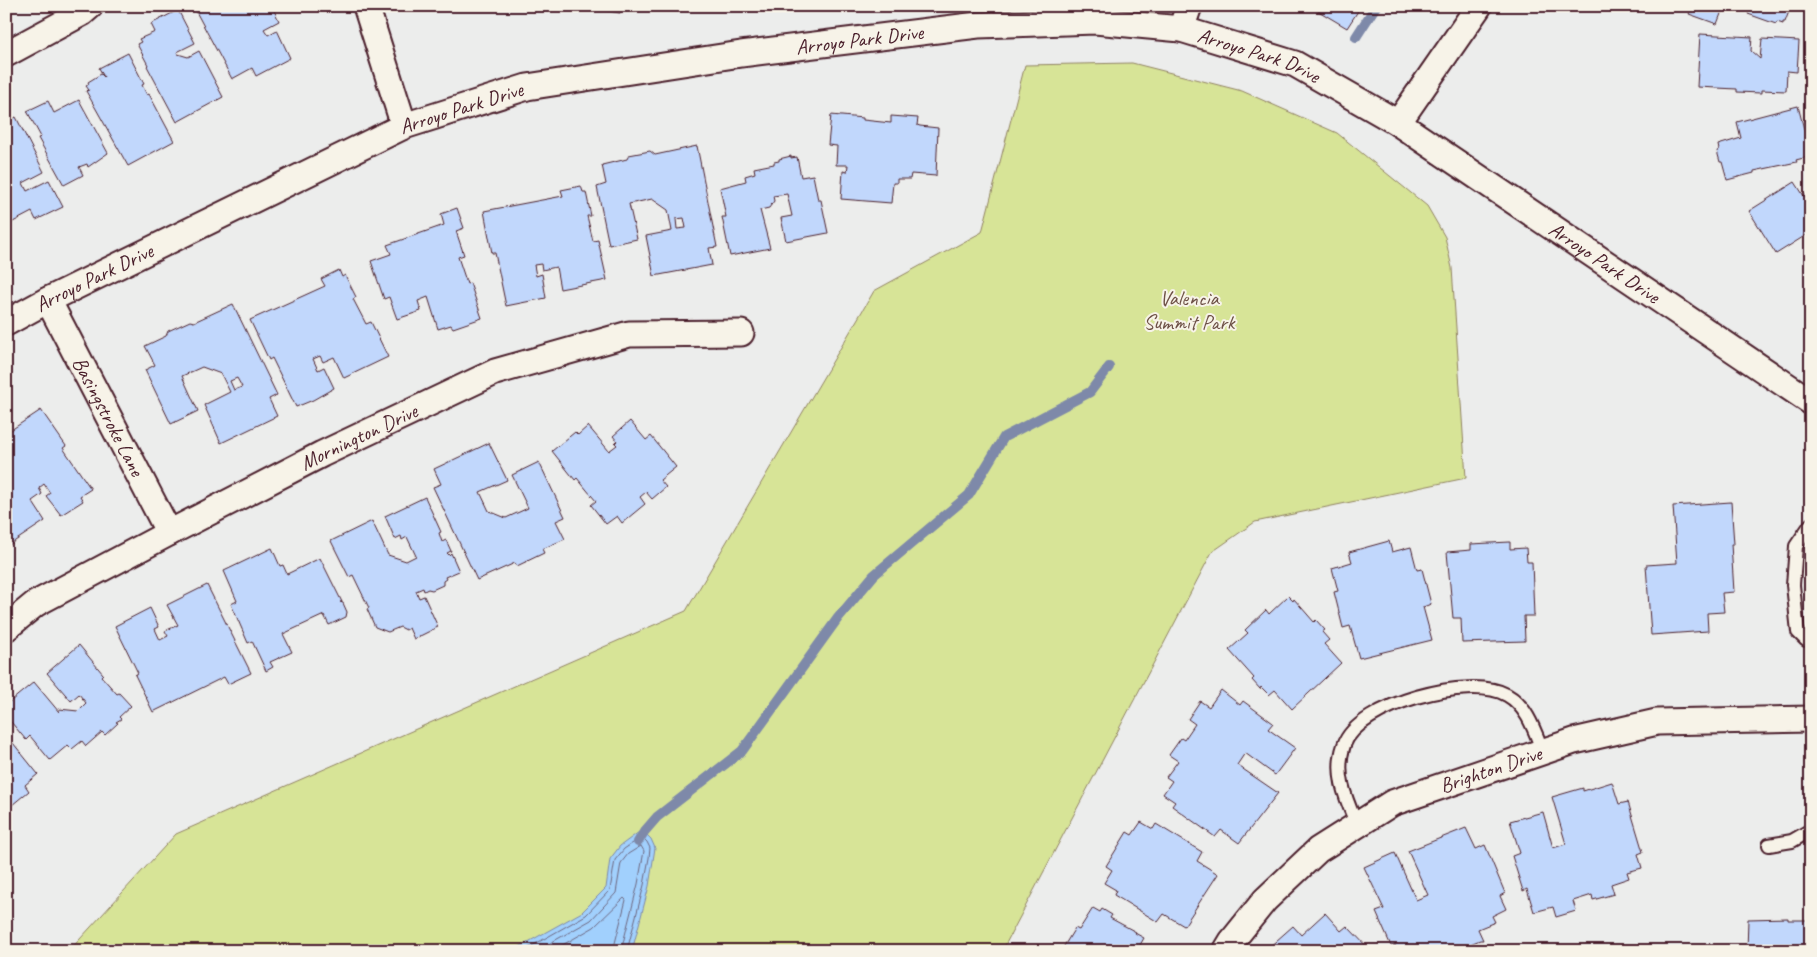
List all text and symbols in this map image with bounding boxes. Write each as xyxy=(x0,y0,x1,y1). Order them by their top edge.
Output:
street label: Arroyo Park Drive xyxy=(794,19,926,60)
street label: Arroyo Park Drive xyxy=(1194,22,1326,89)
street label: Arroyo Park Drive xyxy=(396,76,527,140)
street label: Arroyo Park Drive xyxy=(1544,216,1666,310)
street label: Arroyo Park Drive xyxy=(30,237,158,318)
park label: Valencia Summit Park xyxy=(1144,285,1236,335)
street label: Basingstroke Lane xyxy=(67,352,151,481)
street label: Mornington Drive xyxy=(296,397,423,476)
street label: Brighton Drive xyxy=(1436,739,1547,799)

